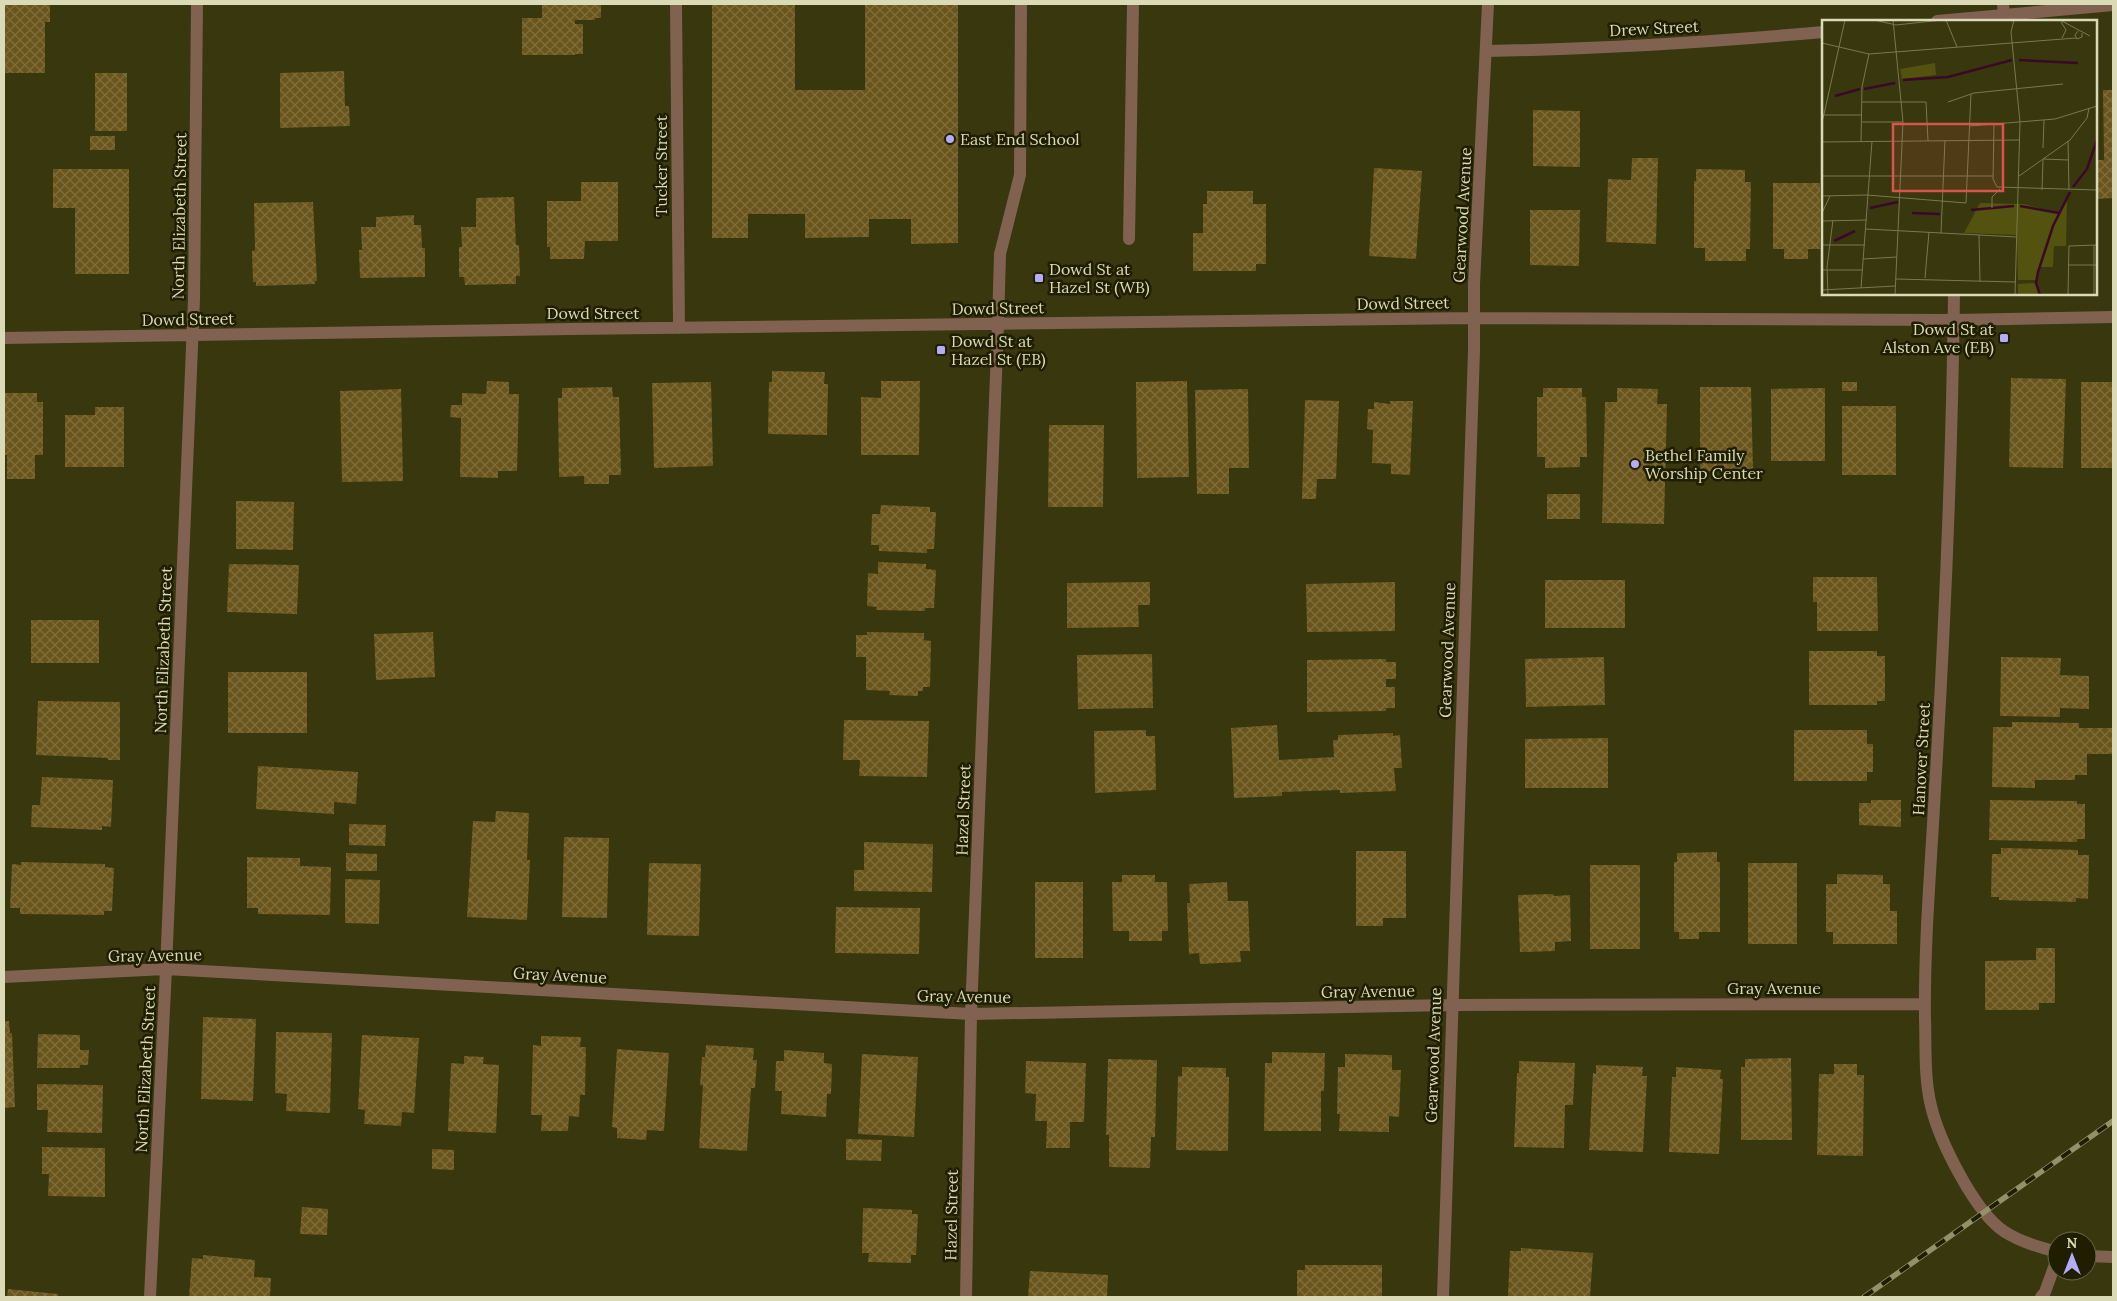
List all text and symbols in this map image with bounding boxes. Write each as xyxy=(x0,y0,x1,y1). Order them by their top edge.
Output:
street label: Drew Street xyxy=(1609,16,1700,40)
inset map xyxy=(1822,20,2097,295)
street label: Tucker Street xyxy=(651,114,671,217)
place label: East End School xyxy=(960,129,1080,149)
street label: North Elizabeth Street xyxy=(168,132,190,300)
marker: East End School xyxy=(944,133,956,145)
street label: Gearwood Avenue xyxy=(1448,146,1476,283)
place label: Dowd St at Hazel St (WB) xyxy=(1049,259,1150,298)
marker: Dowd St at Hazel St (WB) xyxy=(1033,272,1045,284)
street label: Dowd Street xyxy=(1356,292,1450,314)
street label: Dowd Street xyxy=(951,297,1045,319)
street label: Dowd Street xyxy=(547,303,640,323)
street label: Dowd Street xyxy=(141,308,235,330)
place label: Dowd St at Alston Ave (EB) xyxy=(1882,319,1995,358)
place label: Dowd St at Hazel St (EB) xyxy=(951,331,1046,370)
marker: Dowd St at Alston Ave (EB) xyxy=(1998,332,2010,344)
marker: Dowd St at Hazel St (EB) xyxy=(935,344,947,356)
place label: Bethel Family Worship Center xyxy=(1645,445,1763,483)
marker: Bethel Family Worship Center xyxy=(1629,458,1641,470)
street label: North Elizabeth Street xyxy=(150,565,176,734)
street label: Gearwood Avenue xyxy=(1435,582,1459,718)
street label: Hanover Street xyxy=(1908,701,1934,816)
street label: Hazel Street xyxy=(951,763,975,856)
street label: Gray Avenue xyxy=(108,944,203,966)
street label: Gray Avenue xyxy=(513,963,608,987)
street label: Gray Avenue xyxy=(1727,978,1821,998)
street label: Gray Avenue xyxy=(1321,980,1416,1002)
street label: North Elizabeth Street xyxy=(131,984,159,1153)
street label: Gray Avenue xyxy=(917,985,1012,1007)
street label: Gearwood Avenue xyxy=(1421,987,1445,1123)
street label: Hazel Street xyxy=(940,1168,962,1261)
north arrow xyxy=(2047,1231,2097,1281)
text: N xyxy=(2067,1234,2078,1252)

